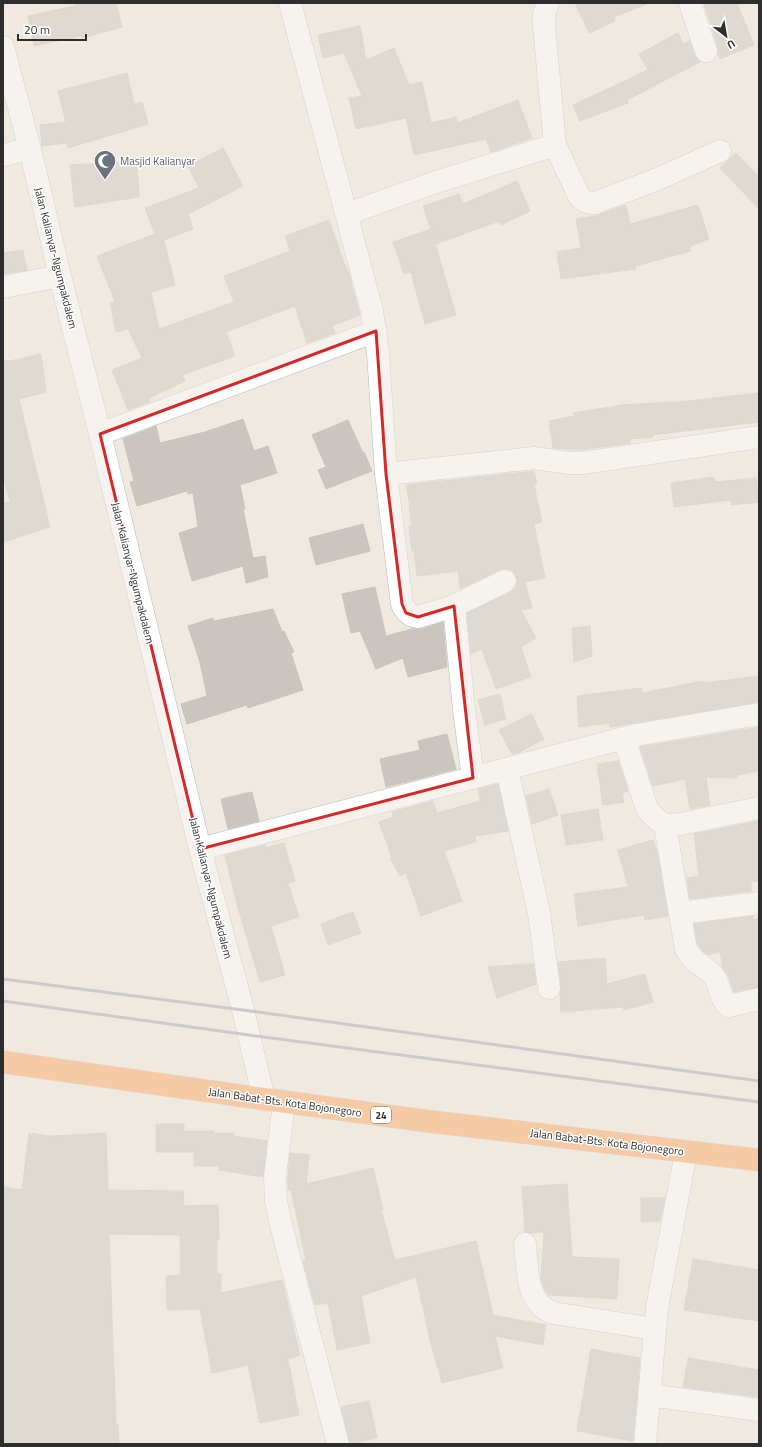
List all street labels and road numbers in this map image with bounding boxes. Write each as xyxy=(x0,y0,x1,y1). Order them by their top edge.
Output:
street label: Jalan Kalianyar-Ngumpakdalem xyxy=(31,186,81,330)
street label: Jalan Kalianyar-Ngumpakdalem xyxy=(108,501,158,645)
street label: Jalan Kalianyar-Ngumpakdalem xyxy=(186,816,236,960)
street label: Jalan Babat-Bts. Kota Bojonegoro xyxy=(207,1083,363,1121)
road number: 24 xyxy=(371,1107,391,1123)
street label: Jalan Babat-Bts. Kota Bojonegoro xyxy=(529,1125,685,1159)

